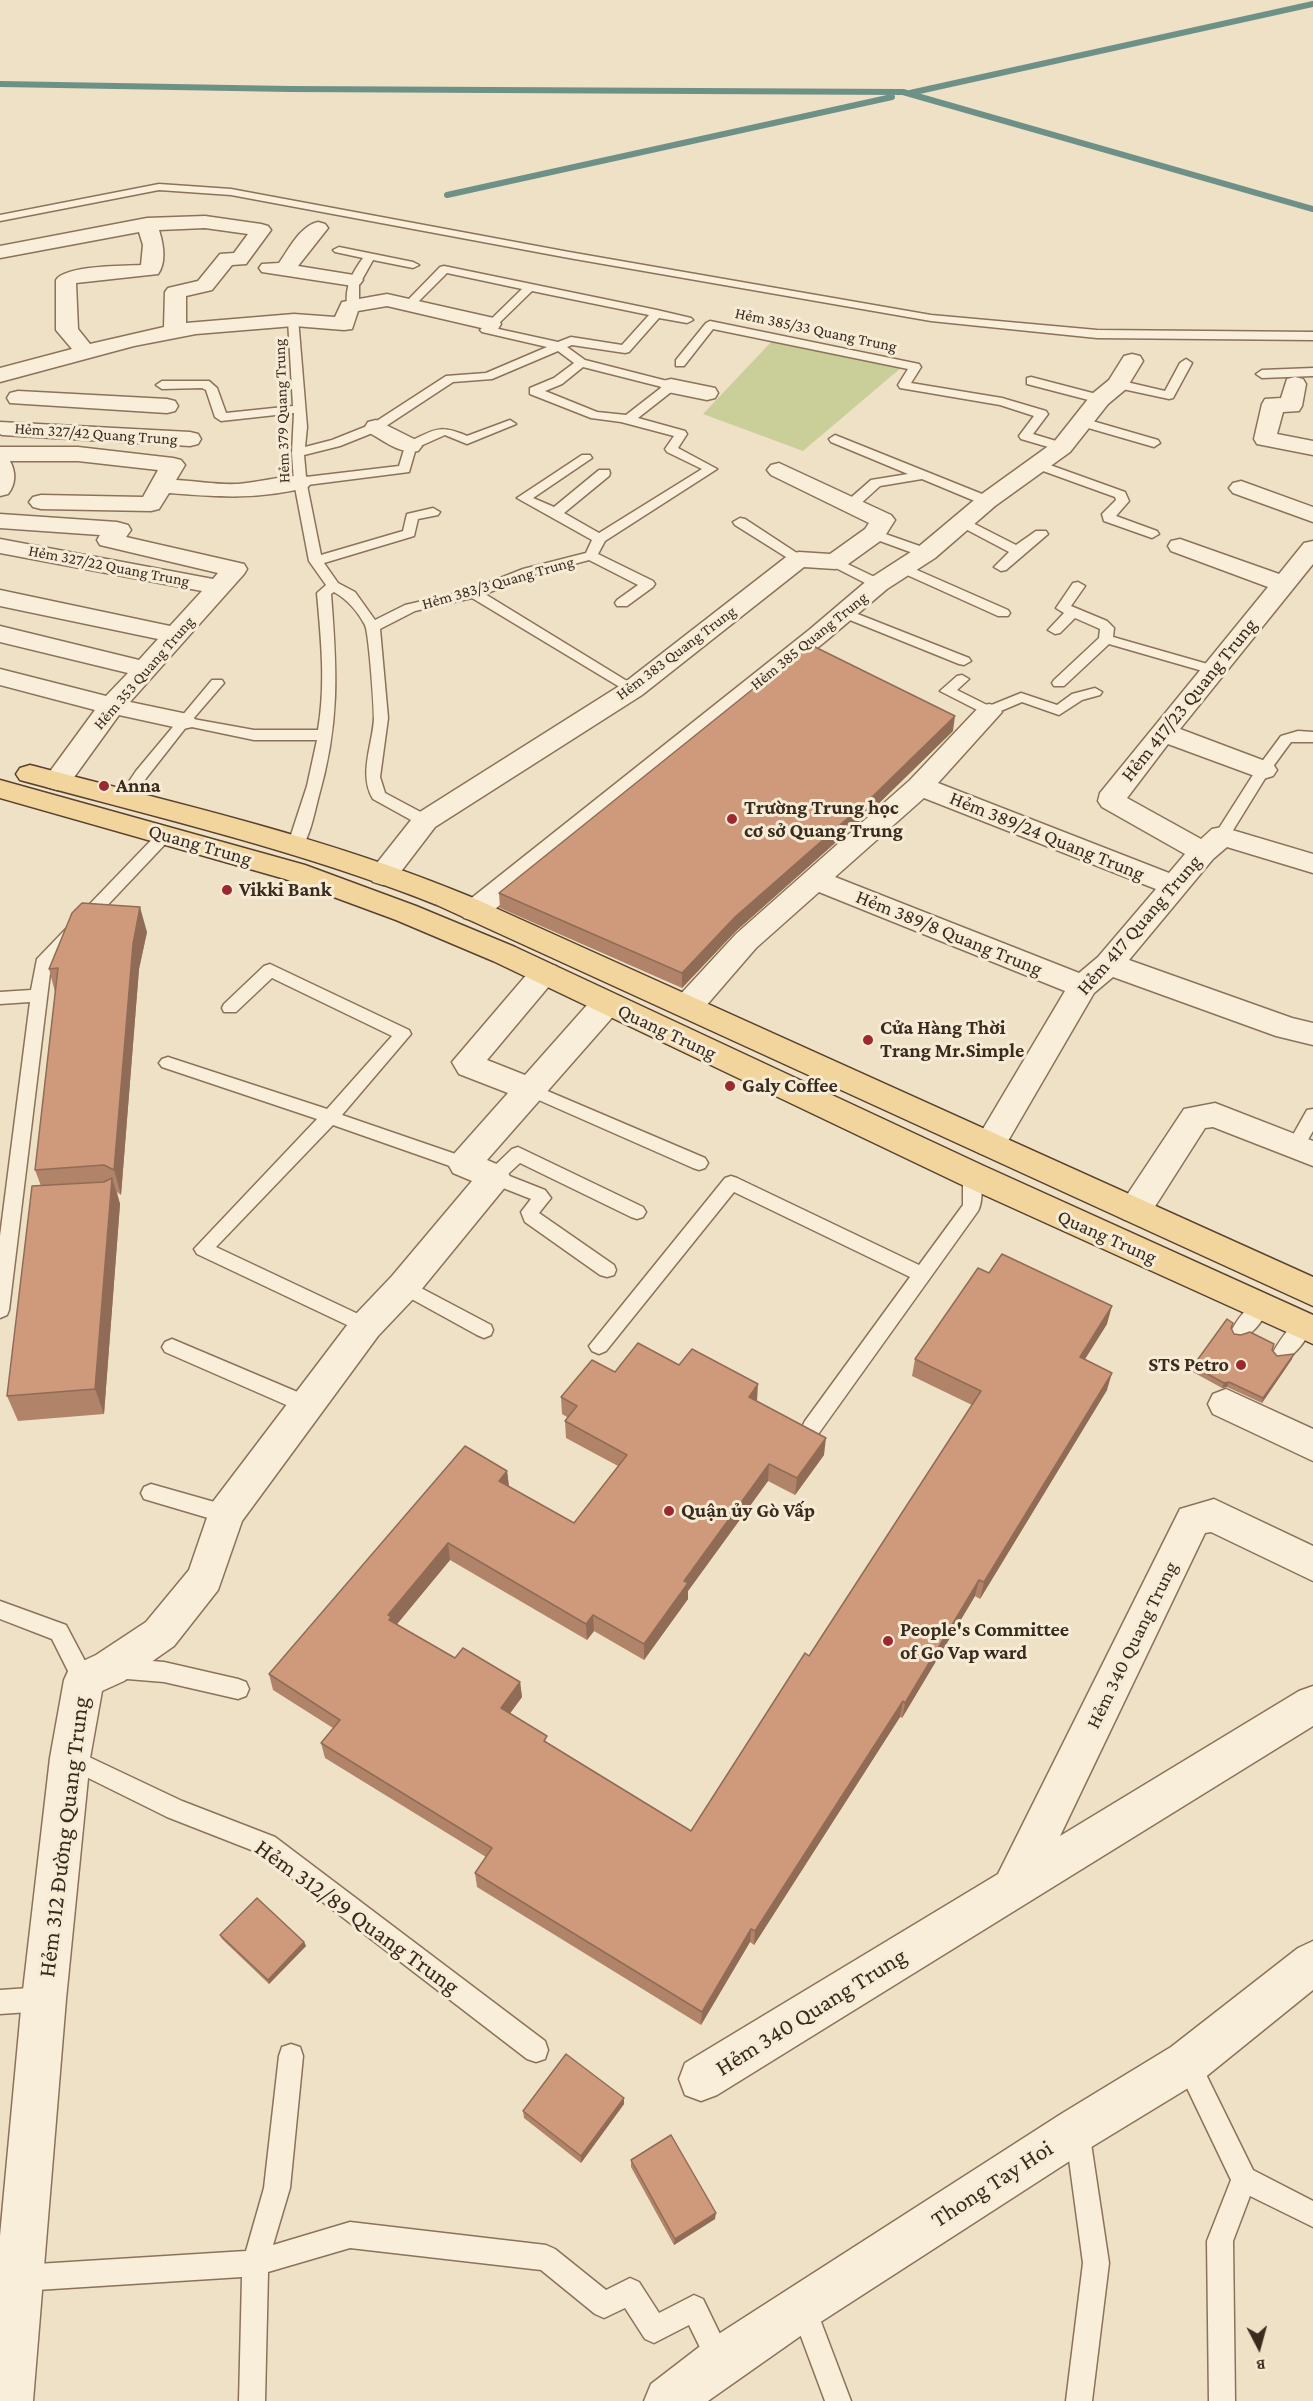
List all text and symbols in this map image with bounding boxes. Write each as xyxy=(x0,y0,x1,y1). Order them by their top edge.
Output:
street label: Hẻm 385/33 Quang Trung xyxy=(733,303,899,357)
street label: Hẻm 379 Quang Trung xyxy=(270,338,294,484)
street label: Hẻm 327/42 Quang Trung xyxy=(14,419,178,449)
street label: Hẻm 327/22 Quang Trung xyxy=(27,541,191,591)
street label: Hẻm 383/3 Quang Trung xyxy=(420,552,576,614)
street label: Hẻm 385 Quang Trung xyxy=(747,588,871,694)
street label: Hẻm 383 Quang Trung xyxy=(612,602,740,704)
street label: Hẻm 353 Quang Trung xyxy=(90,612,198,734)
street label: Hẻm 417/23 Quang Trung xyxy=(1116,614,1262,786)
place label: Anna xyxy=(116,774,161,798)
marker: Anna xyxy=(97,779,111,793)
street label: Hẻm 389/24 Quang Trung xyxy=(946,786,1148,886)
place label: Trường Trung học cơ sở Quang Trung xyxy=(744,796,903,843)
marker: Trường Trung học cơ sở Quang Trung xyxy=(725,812,739,826)
street label: Quang Trung xyxy=(146,819,254,871)
street label: Hẻm 417 Quang Trung xyxy=(1072,850,1206,1000)
place label: Vikki Bank xyxy=(239,878,332,902)
marker: Vikki Bank xyxy=(220,883,234,897)
street label: Hẻm 389/8 Quang Trung xyxy=(852,885,1046,981)
street label: Quang Trung xyxy=(614,999,720,1065)
place label: Cửa Hàng Thời Trang Mr.Simple xyxy=(880,1016,1024,1063)
marker: Cửa Hàng Thời Trang Mr.Simple xyxy=(861,1033,875,1047)
place label: Galy Coffee xyxy=(742,1074,838,1098)
marker: Galy Coffee xyxy=(723,1079,737,1093)
street label: Quang Trung xyxy=(1054,1204,1160,1270)
place label: STS Petro xyxy=(1148,1353,1229,1377)
marker: STS Petro xyxy=(1234,1358,1248,1372)
place label: Quận ủy Gò Vấp xyxy=(681,1499,815,1523)
marker: Quận ủy Gò Vấp xyxy=(662,1504,676,1518)
street label: Hẻm 340 Quang Trung xyxy=(1081,1558,1183,1732)
place label: People's Committee of Go Vap ward xyxy=(900,1618,1069,1665)
marker: People's Committee of Go Vap ward xyxy=(881,1634,895,1648)
street label: Hẻm 312 Đường Quang Trung xyxy=(32,1695,96,1979)
street label: Hẻm 312/89 Quang Trung xyxy=(249,1833,465,2001)
street label: Hẻm 340 Quang Trung xyxy=(710,1942,912,2082)
street label: Thong Tay Hoi xyxy=(926,2134,1058,2234)
north arrow xyxy=(1229,2317,1289,2377)
text: B xyxy=(1255,2356,1266,2374)

